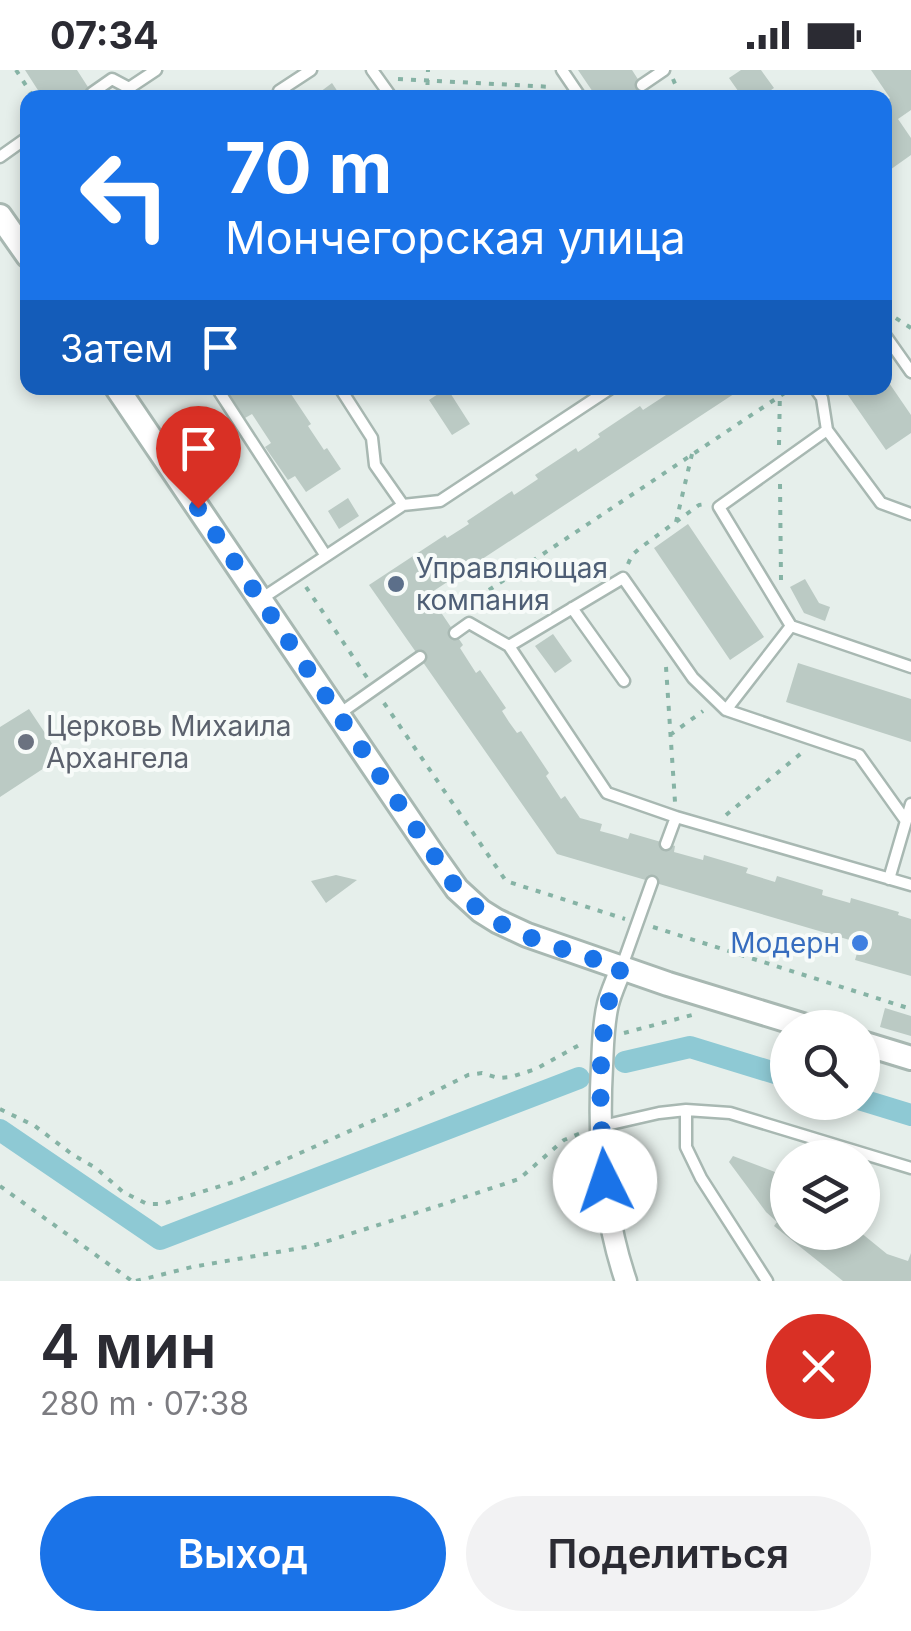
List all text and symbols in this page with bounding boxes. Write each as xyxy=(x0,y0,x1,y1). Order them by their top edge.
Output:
text: 07:34 xyxy=(50,12,159,58)
text: 70 m xyxy=(225,125,392,210)
icon: left xyxy=(60,130,190,260)
text: Мончегорская улица xyxy=(225,210,686,265)
icon: arrive xyxy=(193,320,248,375)
text: Затем xyxy=(60,325,173,371)
pin xyxy=(156,406,241,509)
icon: arrive xyxy=(171,421,226,476)
place label: Управляющая компания xyxy=(416,551,608,617)
marker: Управляющая компания xyxy=(385,573,407,595)
place label: Церковь Михаила Архангела xyxy=(46,709,292,775)
marker: Церковь Михаила Архангела xyxy=(15,731,37,753)
place label: Модерн xyxy=(730,926,840,960)
marker: Модерн xyxy=(849,932,871,954)
map controls xyxy=(770,1010,880,1250)
button: search xyxy=(770,1010,880,1120)
position arrow xyxy=(553,1129,657,1233)
button: layers xyxy=(770,1140,880,1250)
text: 4 мин xyxy=(40,1310,216,1382)
button: close xyxy=(766,1314,871,1419)
text: 280 m · 07:38 xyxy=(40,1384,249,1423)
button: Выход xyxy=(40,1496,446,1611)
button: Поделиться xyxy=(466,1496,871,1611)

